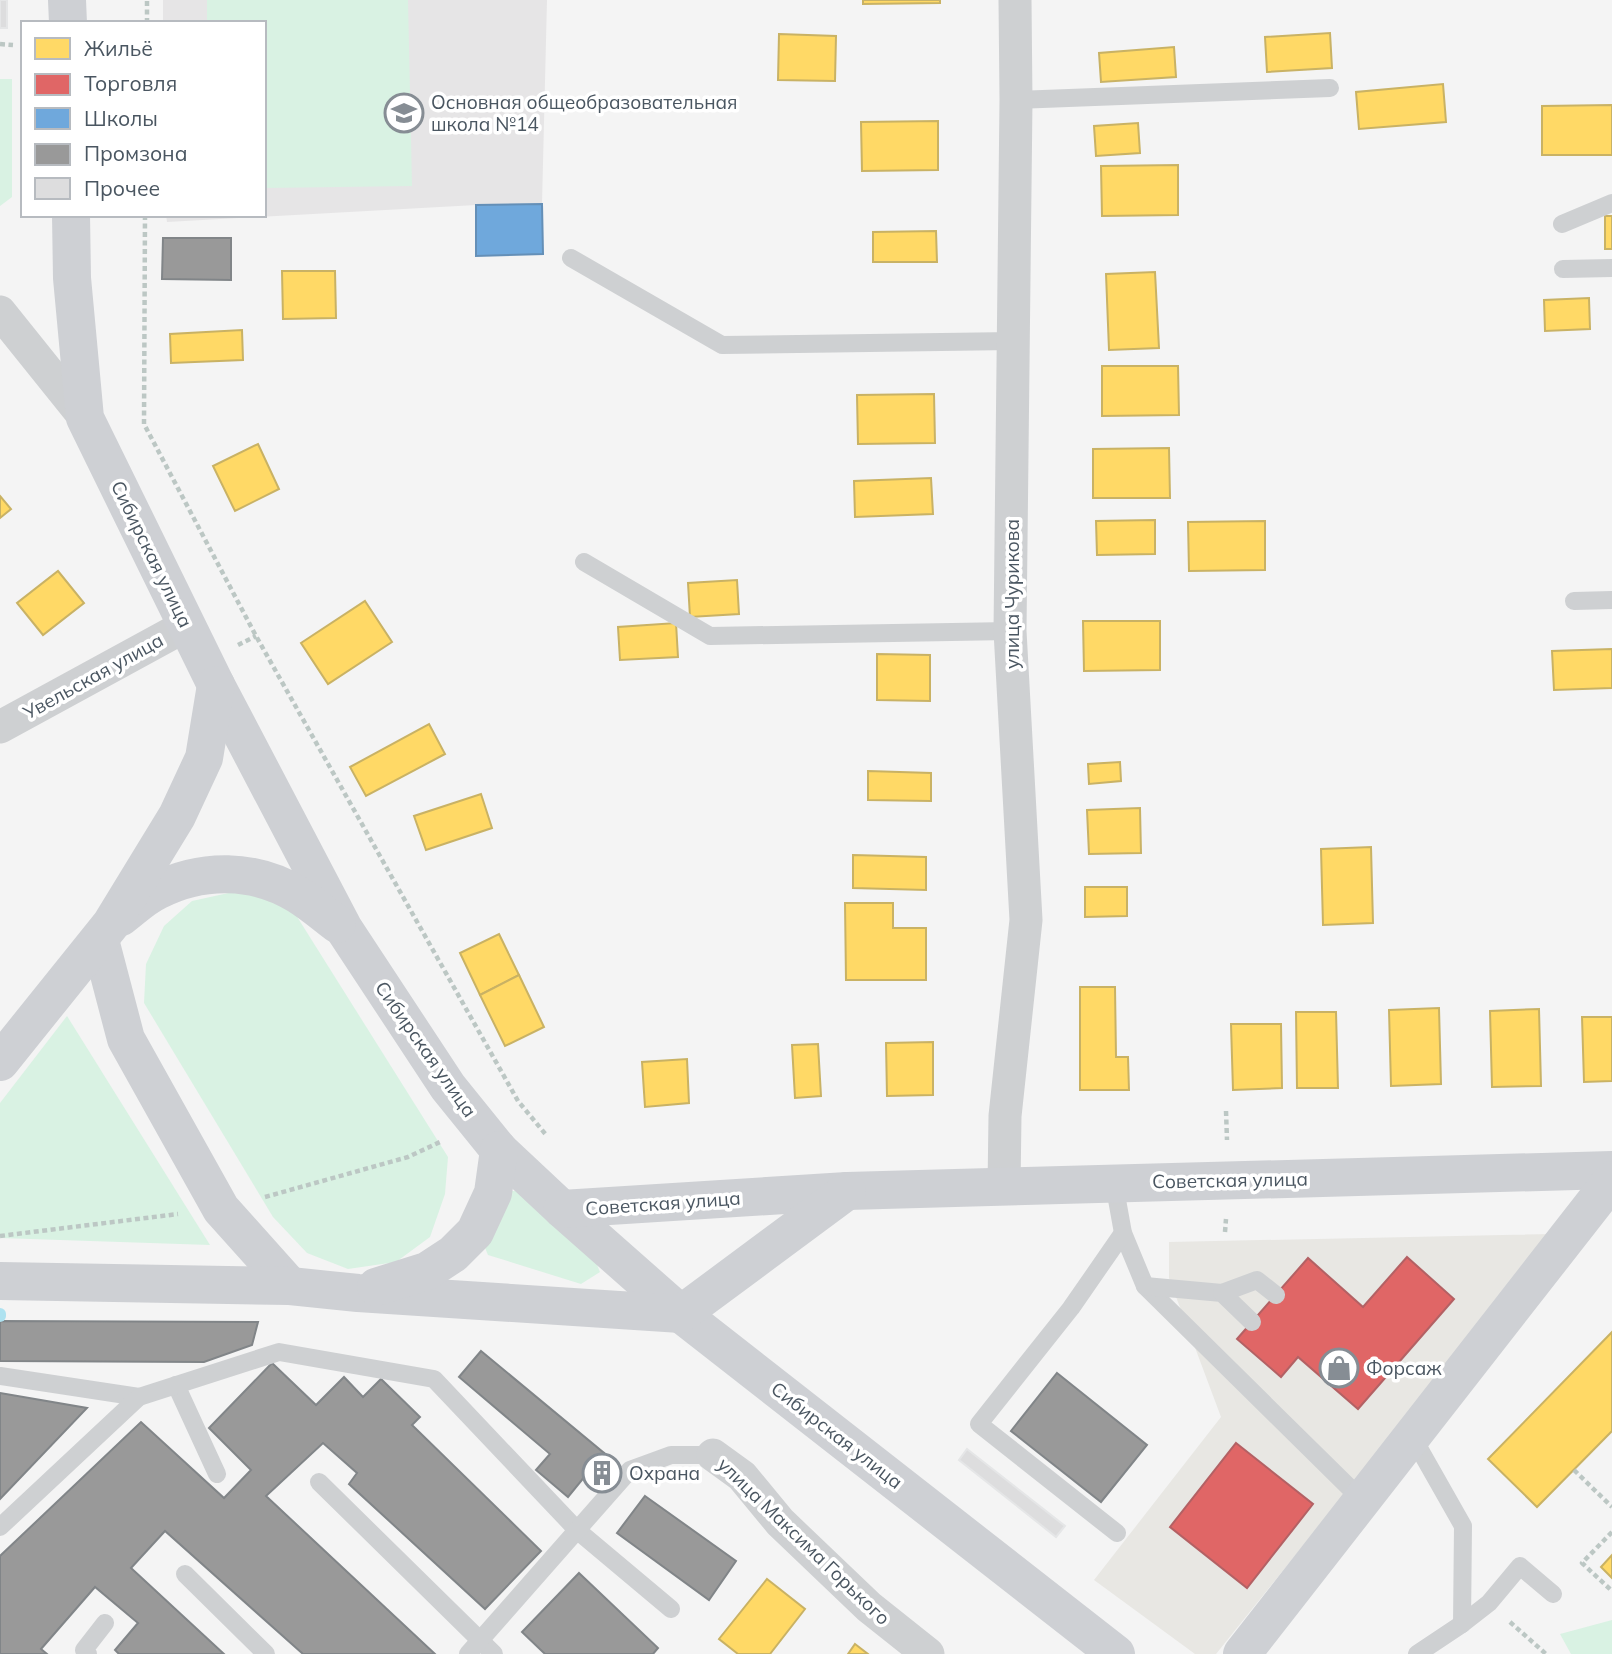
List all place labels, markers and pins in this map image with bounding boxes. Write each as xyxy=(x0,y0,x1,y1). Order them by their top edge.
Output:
place label: Основная общеобразовательная школа №14 xyxy=(431,90,738,136)
school or university icon: Основная общеобразовательная школа №14 xyxy=(383,92,425,134)
shop icon: Форсаж xyxy=(1318,1347,1360,1389)
place label: Форсаж xyxy=(1366,1356,1442,1380)
building icon: Охрана xyxy=(581,1452,623,1494)
place label: Охрана xyxy=(629,1461,700,1485)

